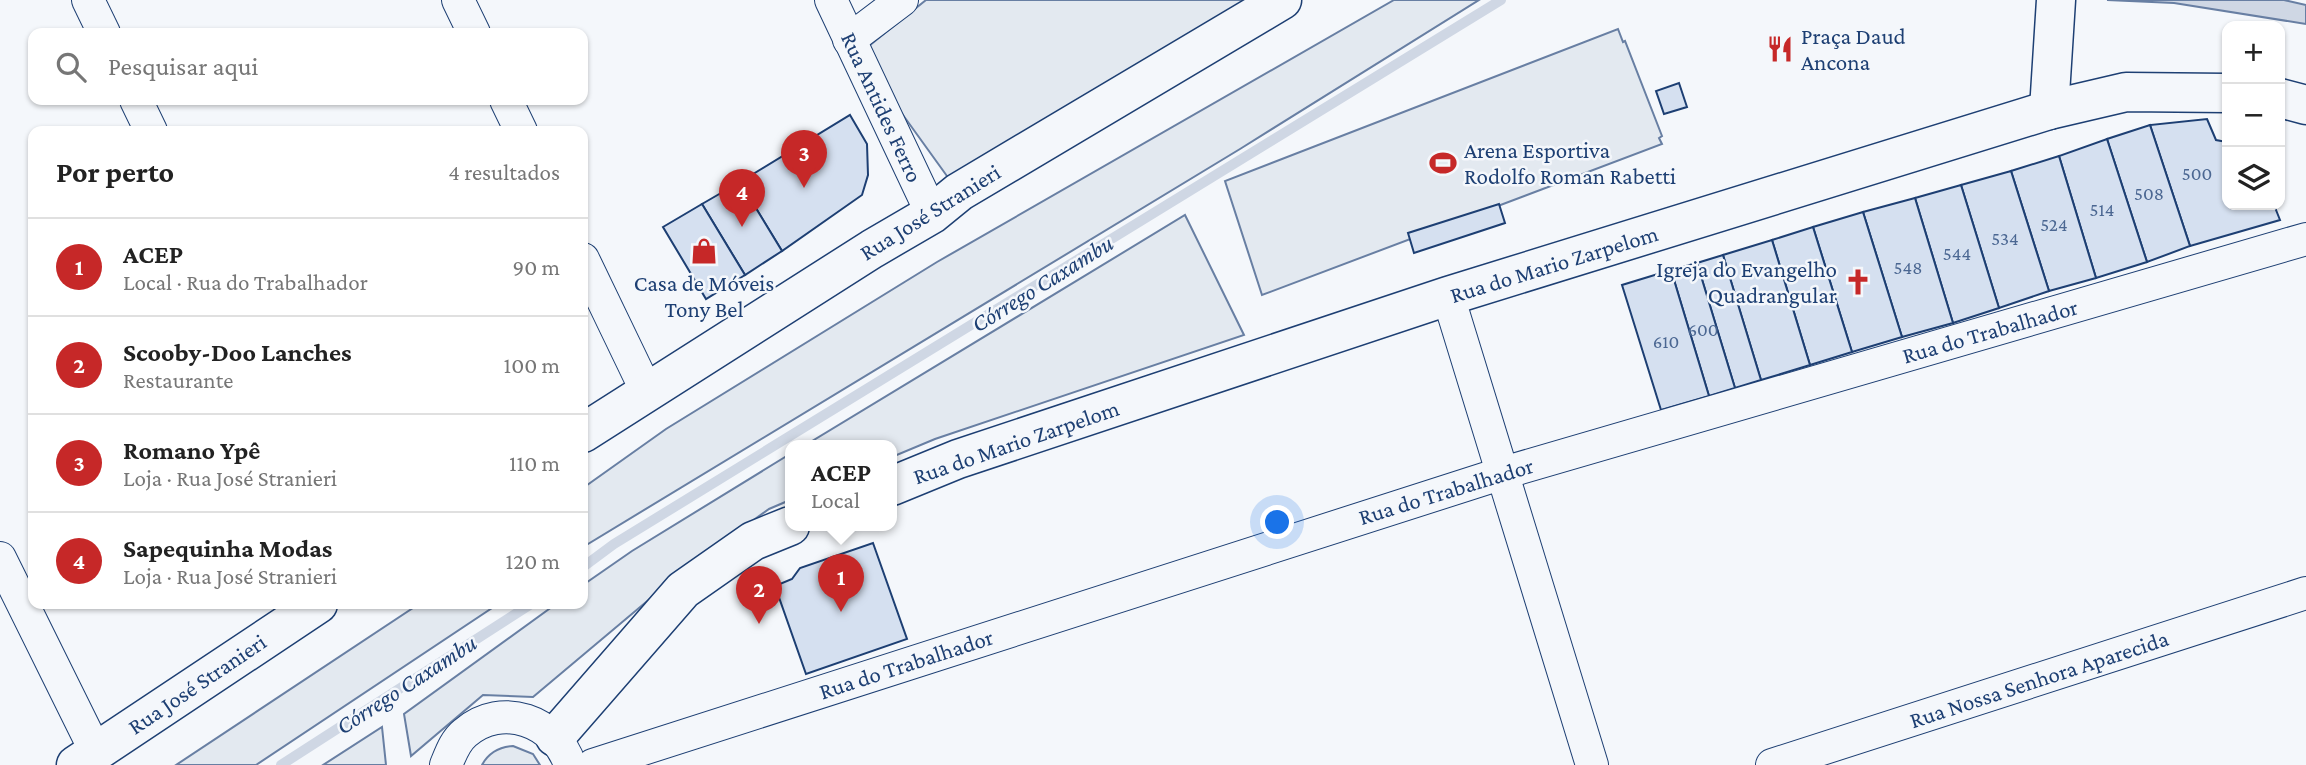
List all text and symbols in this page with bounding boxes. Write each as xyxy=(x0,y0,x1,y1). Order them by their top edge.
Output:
map controls xyxy=(2222,21,2285,210)
button: + xyxy=(2222,21,2285,84)
place label: Praça Daud Ancona xyxy=(1801,23,1906,75)
search box xyxy=(28,28,588,105)
street label: Rua Antides Ferro xyxy=(836,28,928,186)
restaurant icon: Praça Daud Ancona xyxy=(1765,34,1795,64)
icon: search xyxy=(52,48,90,86)
text: Pesquisar aqui xyxy=(108,52,258,81)
button: − xyxy=(2222,84,2285,147)
pin: 3 xyxy=(781,130,827,188)
place label: Arena Esportiva Rodolfo Roman Rabetti xyxy=(1464,137,1676,189)
button: layers xyxy=(2222,147,2285,210)
sports icon: Arena Esportiva Rodolfo Roman Rabetti xyxy=(1428,148,1458,178)
text: Por perto xyxy=(56,155,174,188)
street label: Rua José Stranieri xyxy=(855,158,1005,266)
text: 4 resultados xyxy=(448,159,560,185)
house number: 500 xyxy=(2182,163,2212,184)
pin: 4 xyxy=(719,169,765,227)
house number: 508 xyxy=(2134,183,2164,204)
house number: 514 xyxy=(2090,199,2114,220)
house number: 524 xyxy=(2040,214,2068,235)
street label: Rua do Mario Zarpelom xyxy=(1447,220,1661,308)
house number: 534 xyxy=(1991,228,2019,249)
water label: Córrego Caxambu xyxy=(966,229,1118,337)
shop icon: Casa de Móveis Tony Bel xyxy=(689,236,719,266)
text: ACEP xyxy=(123,240,183,269)
house number: 544 xyxy=(1943,243,1971,264)
text: 1 xyxy=(75,254,83,280)
text: 90 m xyxy=(513,254,560,280)
place label: Igreja do Evangelho Quadrangular xyxy=(1656,256,1837,308)
house number: 548 xyxy=(1894,257,1922,278)
church icon: Igreja do Evangelho Quadrangular xyxy=(1843,267,1873,297)
text: Local · Rua do Trabalhador xyxy=(123,269,368,295)
place label: Casa de Móveis Tony Bel xyxy=(634,270,774,322)
street label: Rua do Trabalhador xyxy=(1899,293,2081,369)
house number: 600 xyxy=(1687,319,1719,340)
house number: 610 xyxy=(1653,331,1679,352)
text: Scooby-Doo Lanches xyxy=(123,338,352,367)
text: 2 xyxy=(73,352,85,378)
text: 100 m xyxy=(504,352,560,378)
text: Restaurante xyxy=(123,367,233,393)
street label: Rua do Mario Zarpelom xyxy=(910,395,1122,489)
text: Romano Ypê xyxy=(123,436,260,465)
popup xyxy=(785,440,897,531)
text: 3 xyxy=(73,450,85,476)
text: 110 m xyxy=(509,450,560,476)
street label: Rua do Trabalhador xyxy=(1355,452,1537,530)
text: ACEP xyxy=(811,458,871,487)
text: Loja · Rua José Stranieri xyxy=(123,465,337,491)
text: Local xyxy=(811,487,860,513)
your location xyxy=(1260,505,1294,539)
text: Sapequinha Modas xyxy=(123,534,332,563)
text: 4 xyxy=(73,548,85,574)
text: 120 m xyxy=(506,548,560,574)
pin: 1 xyxy=(818,554,864,612)
text: Loja · Rua José Stranieri xyxy=(123,563,337,589)
pin: 2 xyxy=(736,566,782,624)
street label: Rua do Trabalhador xyxy=(816,624,996,704)
street label: Rua Nossa Senhora Aparecida xyxy=(1906,625,2172,733)
street label: Rua José Stranieri xyxy=(123,628,271,740)
water label: Córrego Caxambu xyxy=(331,629,481,739)

